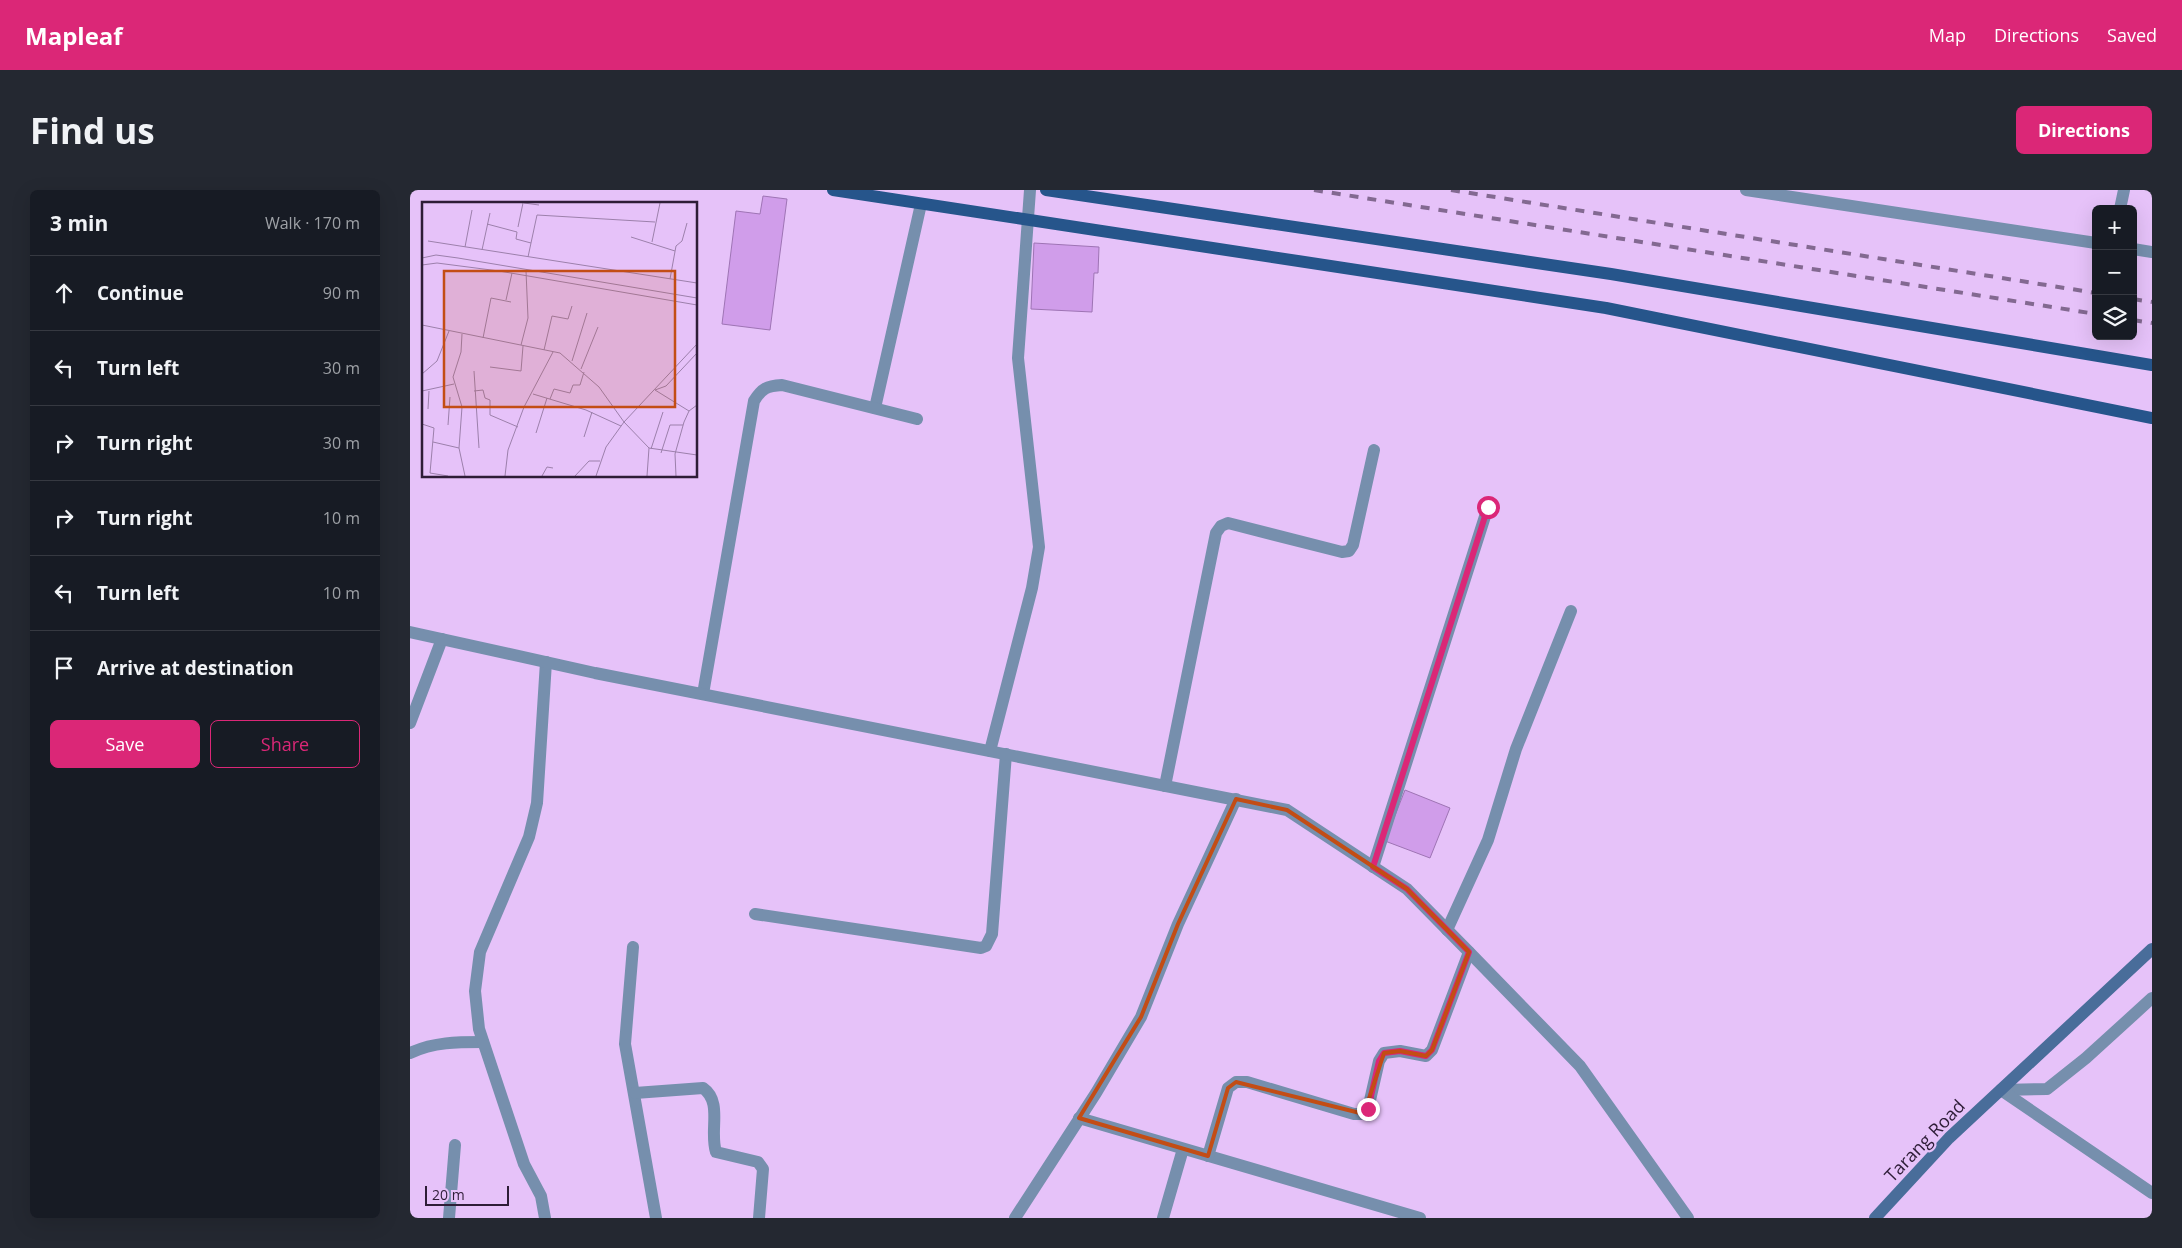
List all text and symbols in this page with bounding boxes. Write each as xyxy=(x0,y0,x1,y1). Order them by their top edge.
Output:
text: Mapleaf xyxy=(25,19,123,52)
text: Map xyxy=(1929,23,1966,47)
text: Directions xyxy=(1994,23,2079,47)
text: Saved xyxy=(2107,23,2157,47)
button: Directions xyxy=(2016,106,2152,154)
text: Find us xyxy=(30,107,155,154)
inset map xyxy=(422,202,698,478)
map controls xyxy=(2092,205,2137,340)
button: + xyxy=(2092,205,2137,250)
text: 3 min xyxy=(50,209,108,237)
text: Walk · 170 m xyxy=(265,212,360,234)
button: − xyxy=(2092,250,2137,295)
icon: ahead xyxy=(50,279,78,307)
text: Continue xyxy=(97,280,184,306)
text: 90 m xyxy=(323,282,360,304)
button: layers xyxy=(2092,295,2137,340)
icon: left xyxy=(50,354,78,382)
text: Turn left xyxy=(97,355,179,381)
text: 30 m xyxy=(323,357,360,379)
icon: right xyxy=(50,429,78,457)
text: Turn right xyxy=(97,430,192,456)
text: 30 m xyxy=(323,432,360,454)
route start xyxy=(1477,496,1500,519)
icon: right xyxy=(50,504,78,532)
text: Turn right xyxy=(97,505,192,531)
text: 10 m xyxy=(323,507,360,529)
icon: left xyxy=(50,579,78,607)
text: Turn left xyxy=(97,580,179,606)
text: 10 m xyxy=(323,582,360,604)
icon: arrive xyxy=(50,654,78,682)
text: Arrive at destination xyxy=(97,655,294,681)
button: Save xyxy=(50,720,200,768)
button: Share xyxy=(210,720,360,768)
street label: Tarang Road xyxy=(1879,1094,1970,1187)
route end xyxy=(1357,1098,1380,1121)
scale bar xyxy=(425,1183,509,1206)
text: 20 m xyxy=(432,1185,465,1204)

